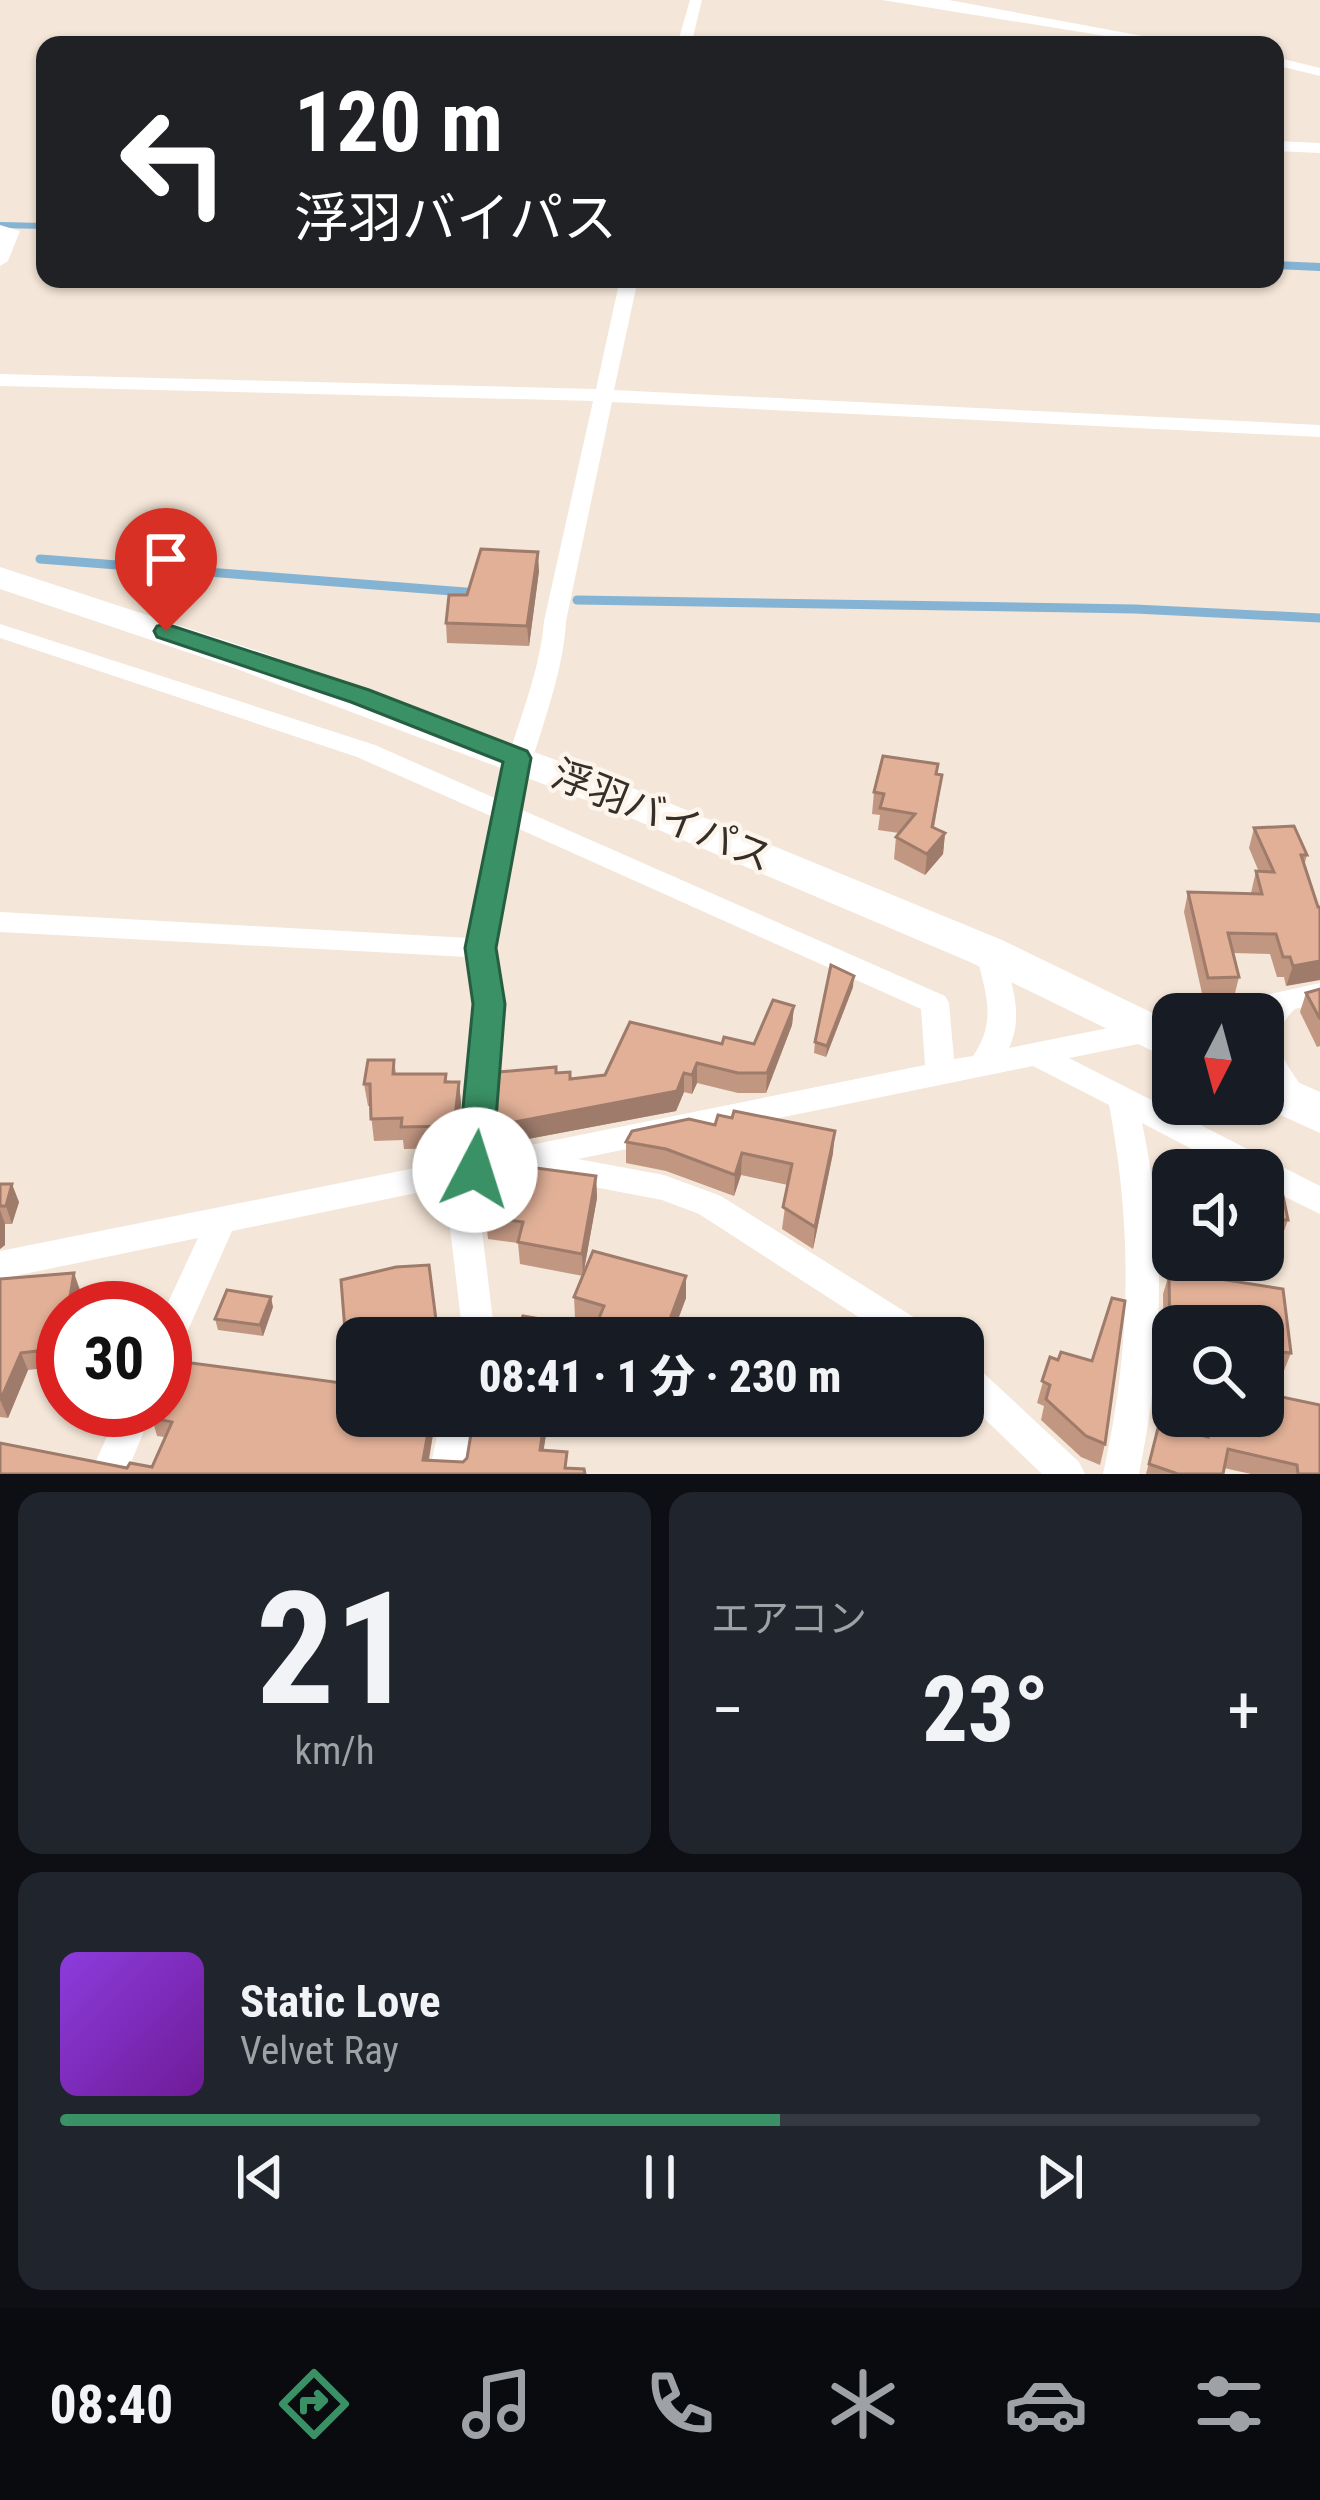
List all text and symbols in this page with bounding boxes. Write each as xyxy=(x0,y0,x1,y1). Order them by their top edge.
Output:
text: 120 m xyxy=(294,73,503,172)
icon: left xyxy=(96,84,252,240)
text: 浮羽バイパス xyxy=(294,187,617,250)
pin xyxy=(115,508,217,631)
icon: arrive xyxy=(133,526,199,592)
street label: 浮羽バイパス xyxy=(545,751,779,881)
north arrow xyxy=(1152,993,1284,1125)
map controls xyxy=(1152,993,1284,1437)
position arrow xyxy=(412,1107,538,1233)
button: sound xyxy=(1152,1149,1284,1281)
speed limit sign: 30 xyxy=(36,1281,192,1437)
button: search xyxy=(1152,1305,1284,1437)
text: 08:41 · 1 分 · 230 m xyxy=(479,1350,841,1403)
text: 21 xyxy=(256,1558,413,1741)
text: エアコン xyxy=(711,1596,867,1642)
text: 23° xyxy=(922,1658,1049,1763)
text: − xyxy=(711,1672,744,1749)
text: + xyxy=(1227,1672,1260,1749)
text: km/h xyxy=(294,1728,375,1774)
text: Static Love xyxy=(240,1975,441,2028)
text: Velvet Ray xyxy=(240,2028,399,2074)
icon: previous xyxy=(227,2144,293,2210)
icon: pause xyxy=(627,2144,693,2210)
icon: next xyxy=(1027,2144,1093,2210)
icon: directions xyxy=(272,2362,356,2446)
icon: music xyxy=(455,2362,539,2446)
icon: phone xyxy=(638,2362,722,2446)
icon: climate xyxy=(821,2362,905,2446)
icon: car xyxy=(1004,2362,1088,2446)
icon: filters xyxy=(1187,2362,1271,2446)
text: 08:40 xyxy=(49,2373,173,2436)

